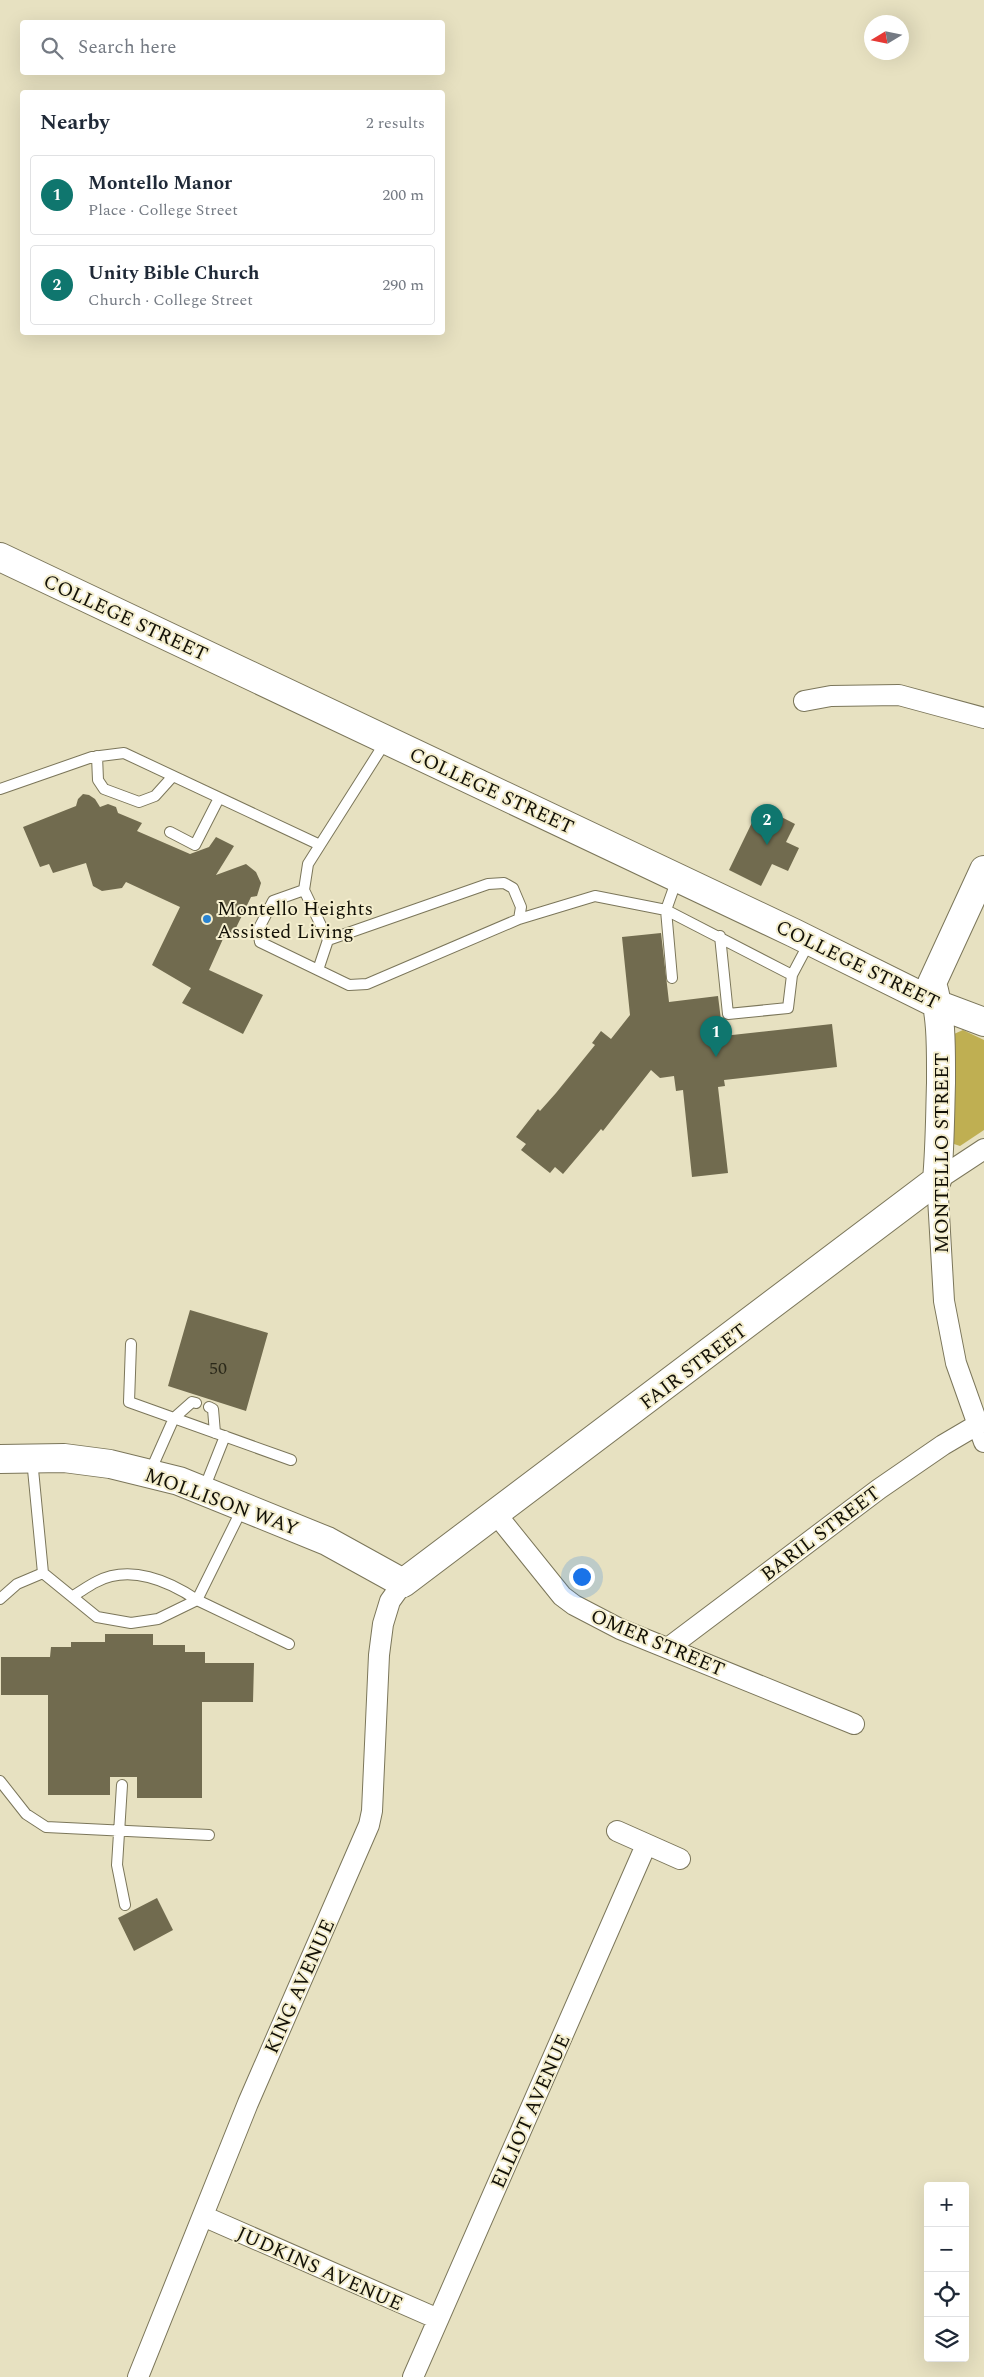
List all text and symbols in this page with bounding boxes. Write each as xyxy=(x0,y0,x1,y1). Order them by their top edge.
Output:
north arrow xyxy=(864,15,909,60)
search box xyxy=(20,20,445,75)
text: Search here xyxy=(78,33,177,62)
icon: search xyxy=(38,34,66,62)
text: Nearby xyxy=(40,107,110,139)
text: 2 results xyxy=(366,111,425,135)
text: Montello Manor xyxy=(88,169,232,198)
text: 1 xyxy=(53,183,61,207)
text: 200 m xyxy=(382,183,424,207)
text: Place · College Street xyxy=(88,198,238,222)
text: Unity Bible Church xyxy=(88,259,259,288)
text: 2 xyxy=(53,273,61,297)
text: 290 m xyxy=(382,273,424,297)
text: Church · College Street xyxy=(88,288,253,312)
street label: COLLEGE STREET xyxy=(38,567,213,669)
street label: COLLEGE STREET xyxy=(404,740,579,842)
pin: 2 xyxy=(751,804,783,845)
place label: Montello Heights Assisted Living xyxy=(217,894,373,947)
street label: COLLEGE STREET xyxy=(771,912,945,1018)
marker: Montello Heights Assisted Living xyxy=(201,913,213,925)
pin: 1 xyxy=(700,1016,732,1057)
street label: MONTELLO STREET xyxy=(927,1053,957,1253)
street label: FAIR STREET xyxy=(633,1316,754,1417)
house number: 50 xyxy=(209,1355,227,1382)
street label: MOLLISON WAY xyxy=(140,1460,303,1544)
street label: BARIL STREET xyxy=(754,1479,887,1589)
your location xyxy=(569,1564,595,1590)
street label: OMER STREET xyxy=(586,1601,729,1685)
street label: KING AVENUE xyxy=(257,1914,343,2059)
street label: ELLIOT AVENUE xyxy=(483,2029,578,2194)
map controls xyxy=(924,2182,969,2362)
button: + xyxy=(924,2182,969,2227)
street label: JUDKINS AVENUE xyxy=(232,2219,408,2319)
button: − xyxy=(924,2227,969,2272)
button: locate xyxy=(924,2272,969,2317)
button: layers xyxy=(924,2317,969,2362)

